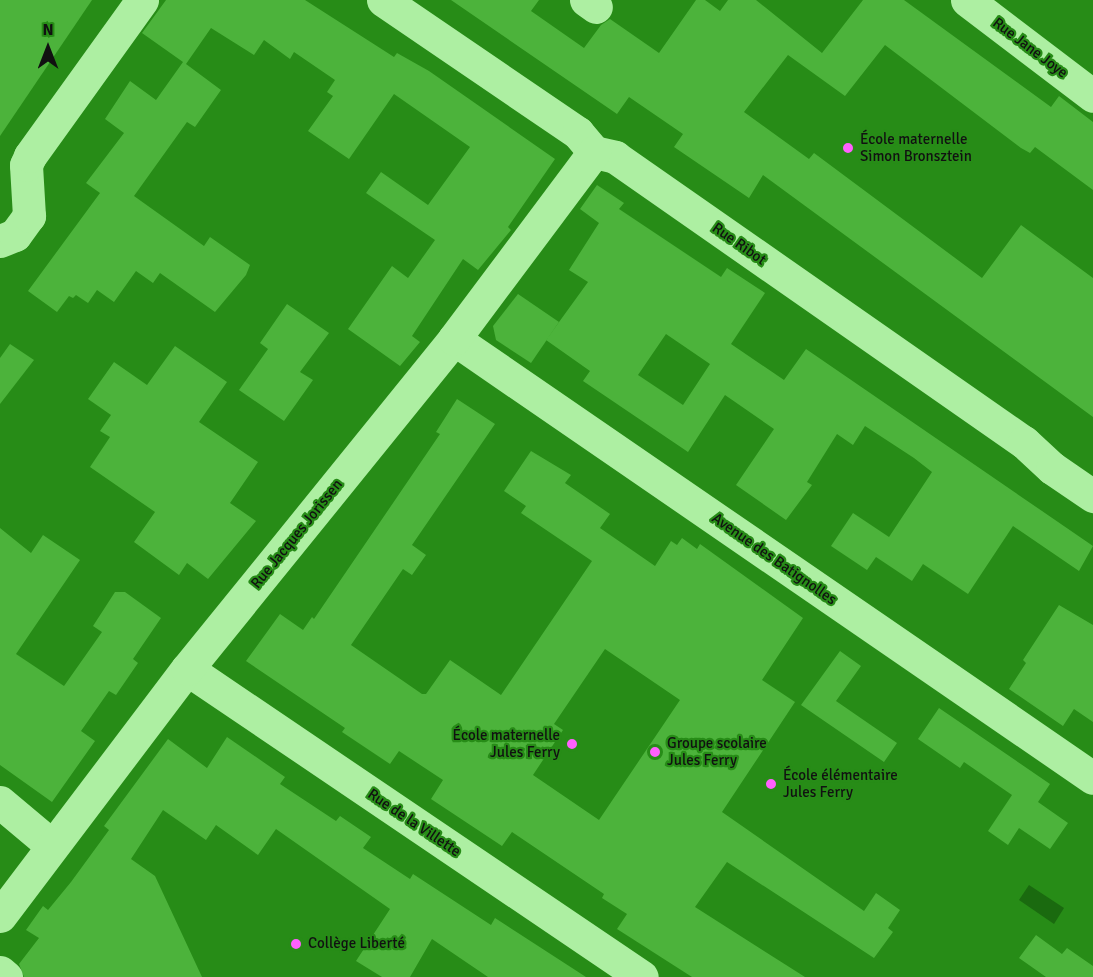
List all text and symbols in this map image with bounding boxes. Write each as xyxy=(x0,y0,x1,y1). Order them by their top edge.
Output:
street label: Rue Jane Joye xyxy=(989,14,1071,82)
north arrow xyxy=(18,18,78,78)
text: N xyxy=(42,20,54,40)
place label: École maternelle Simon Bronsztein xyxy=(860,130,972,165)
marker: École maternelle Simon Bronsztein xyxy=(841,141,855,155)
street label: Rue Ribot xyxy=(709,219,769,269)
street label: Rue Jacques Jorissen xyxy=(247,476,347,592)
street label: Avenue des Batignolles xyxy=(708,509,840,609)
place label: École maternelle Jules Ferry xyxy=(453,726,560,761)
place label: Groupe scolaire Jules Ferry xyxy=(667,734,767,769)
marker: École maternelle Jules Ferry xyxy=(565,737,579,751)
marker: Groupe scolaire Jules Ferry xyxy=(648,745,662,759)
place label: École élémentaire Jules Ferry xyxy=(783,766,898,801)
marker: École élémentaire Jules Ferry xyxy=(764,777,778,791)
street label: Rue de la Villette xyxy=(364,785,464,861)
place label: Collège Liberté xyxy=(308,935,405,953)
marker: Collège Liberté xyxy=(289,937,303,951)

